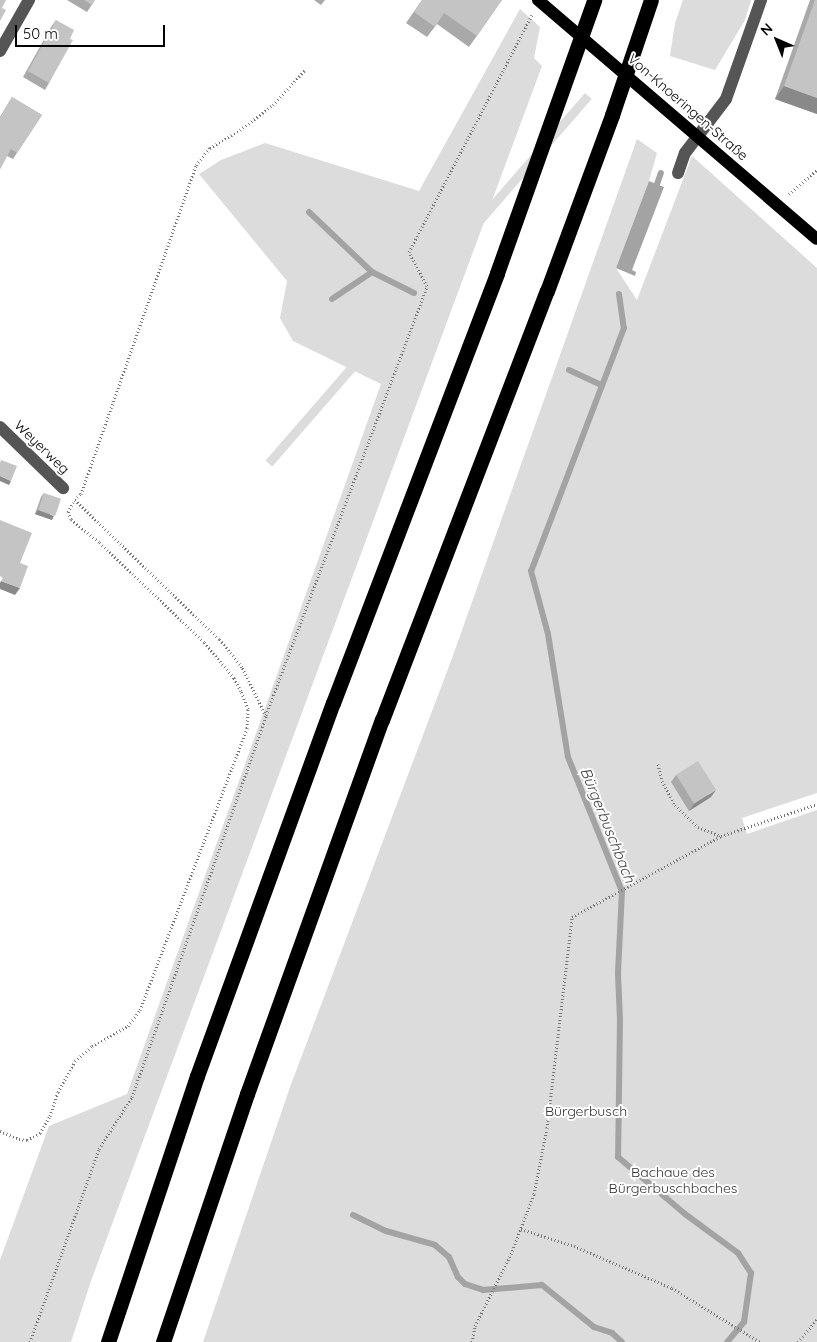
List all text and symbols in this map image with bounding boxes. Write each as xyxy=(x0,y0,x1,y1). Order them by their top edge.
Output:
scale bar xyxy=(18,15,168,47)
north arrow xyxy=(752,15,802,65)
text: N xyxy=(757,19,777,39)
text: 50 m xyxy=(23,24,58,43)
street label: Von-Knoeringen-Straße xyxy=(624,50,752,164)
street label: Weyerweg xyxy=(11,417,73,477)
water label: Bürgerbuschbach xyxy=(577,765,639,885)
park label: Bürgerbusch xyxy=(545,1103,627,1119)
park label: Bachaue des Bürgerbuschbaches xyxy=(609,1164,737,1196)

